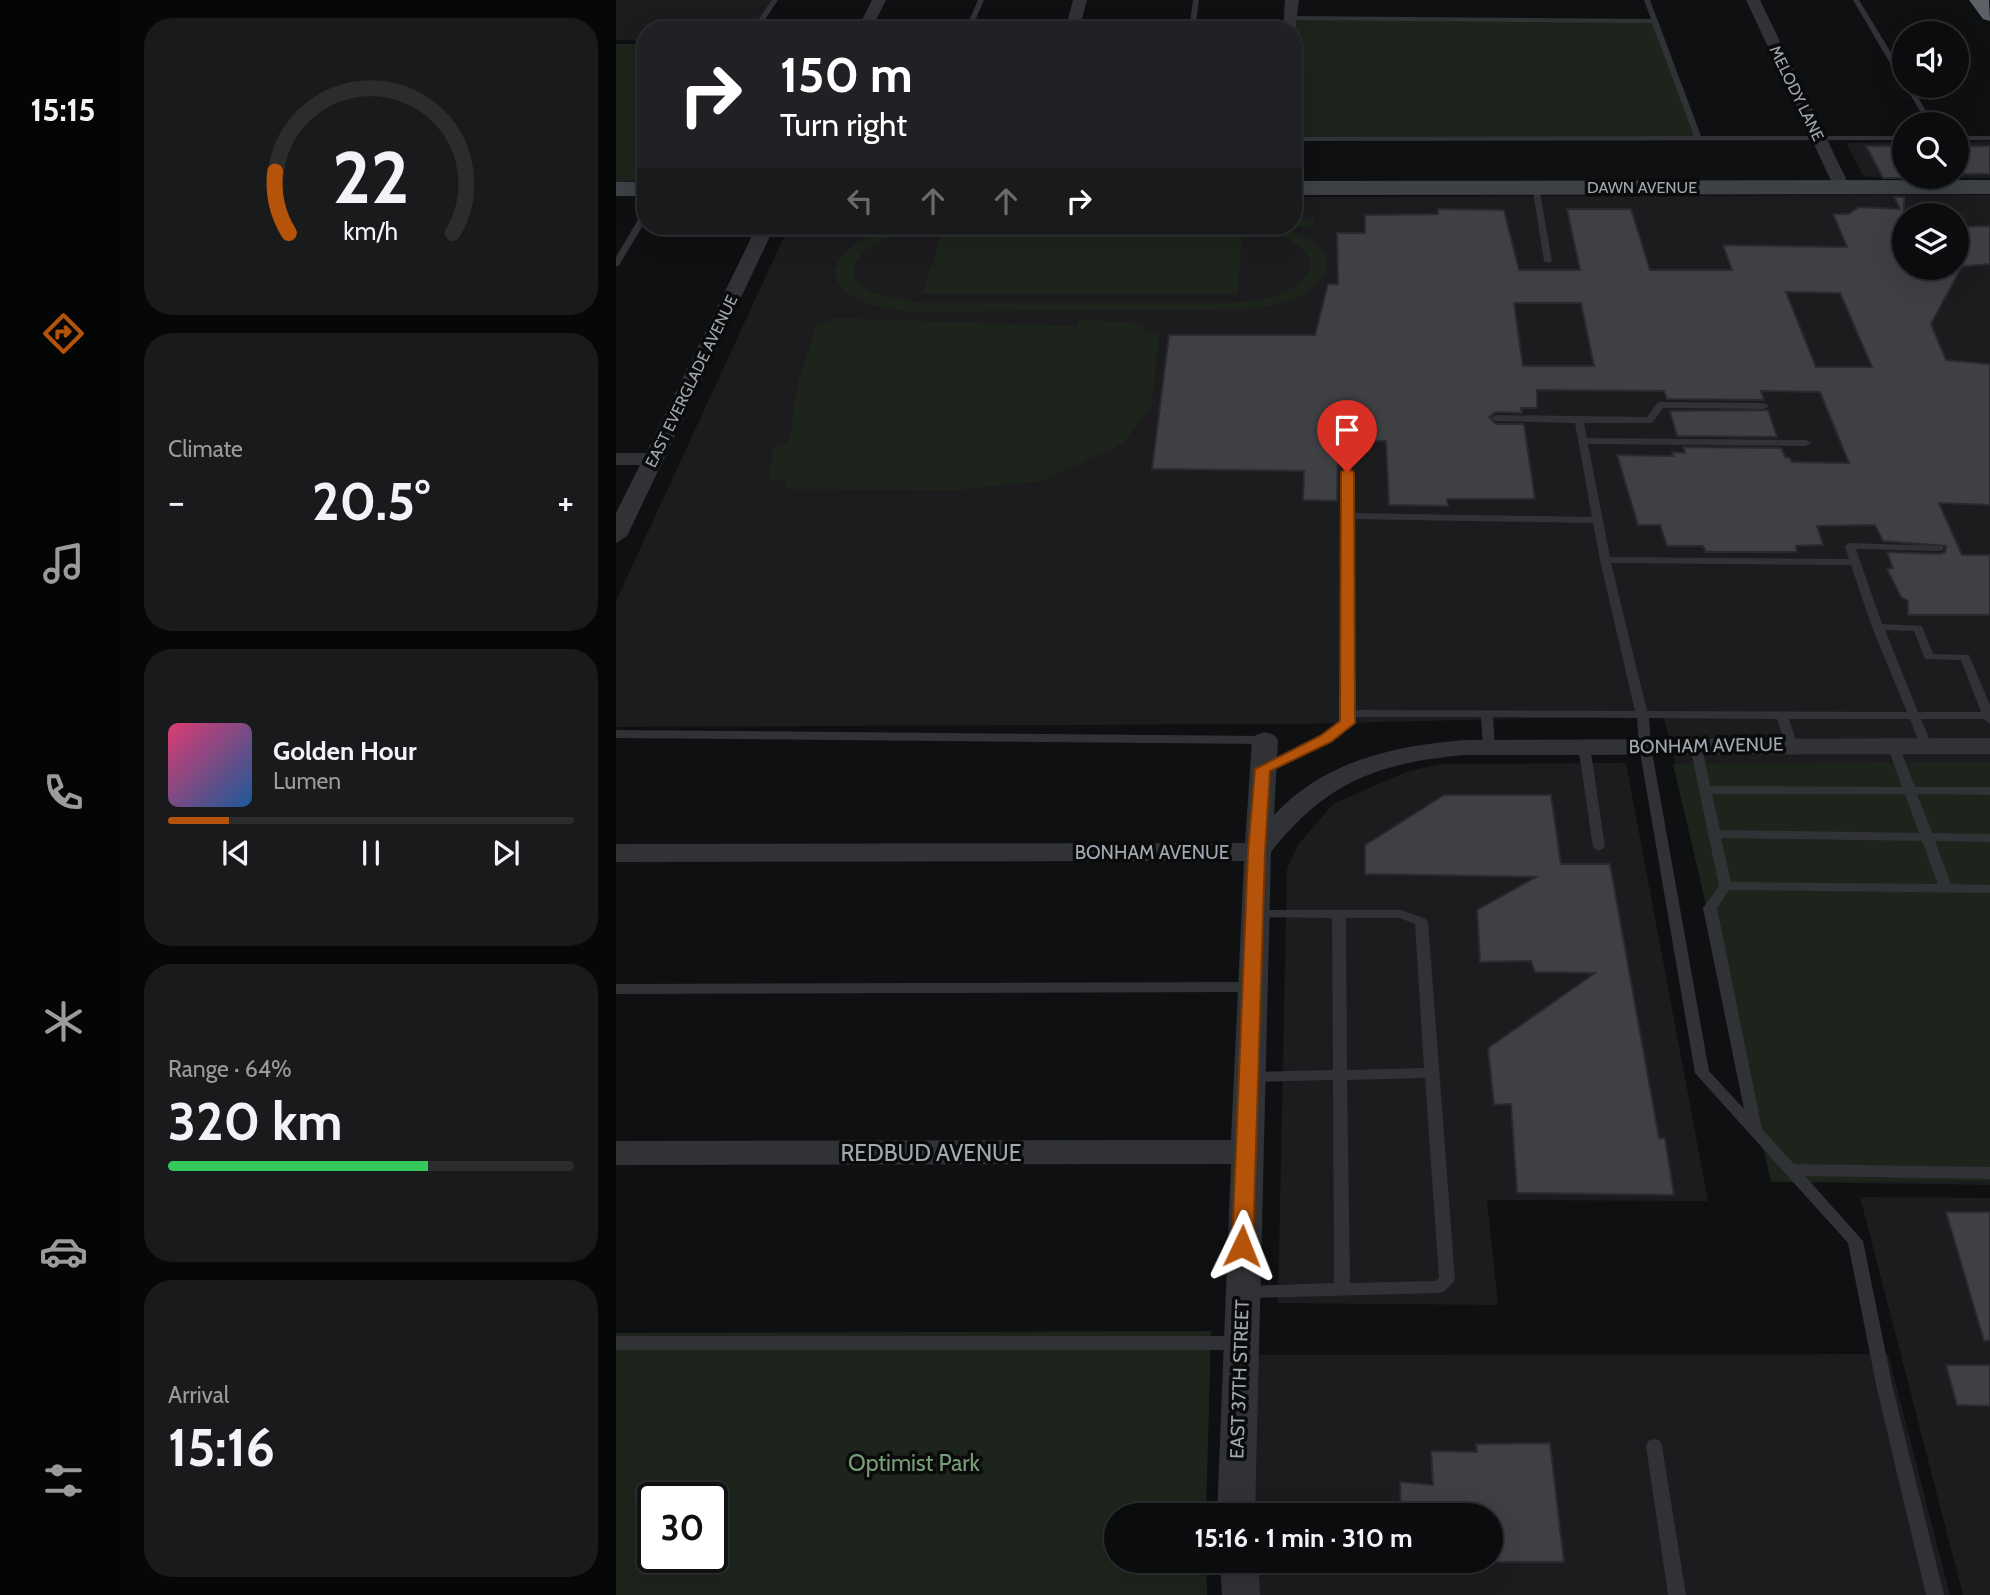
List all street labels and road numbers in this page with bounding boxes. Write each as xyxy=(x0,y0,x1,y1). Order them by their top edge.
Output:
street label: MELODY LANE xyxy=(1765,43,1828,144)
street label: DAWN AVENUE xyxy=(1587,178,1697,197)
street label: EAST EVERGLADE AVENUE xyxy=(641,292,742,471)
street label: BONHAM AVENUE xyxy=(1628,733,1784,758)
street label: BONHAM AVENUE xyxy=(1075,841,1229,864)
street label: REDBUD AVENUE xyxy=(840,1139,1022,1167)
street label: EAST 37TH STREET xyxy=(1225,1299,1254,1459)

